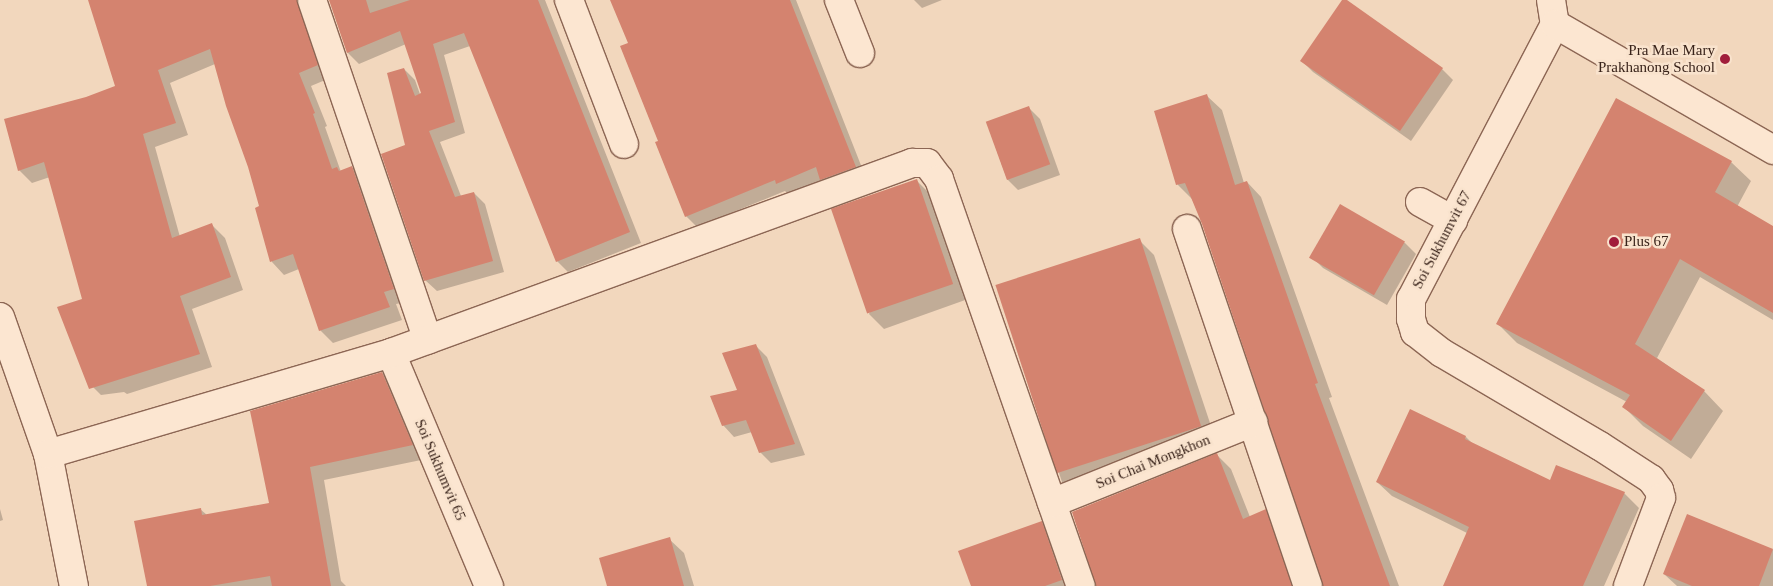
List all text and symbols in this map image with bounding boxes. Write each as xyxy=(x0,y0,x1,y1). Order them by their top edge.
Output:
place label: Pra Mae Mary Prakhanong School xyxy=(1598,41,1715,76)
marker: Pra Mae Mary Prakhanong School xyxy=(1719,53,1731,65)
street label: Soi Sukhumvit 67 xyxy=(1409,188,1475,292)
place label: Plus 67 xyxy=(1624,233,1669,251)
marker: Plus 67 xyxy=(1608,236,1620,248)
street label: Soi Sukhumvit 65 xyxy=(411,417,469,523)
street label: Soi Chai Mongkhon xyxy=(1093,431,1213,493)

